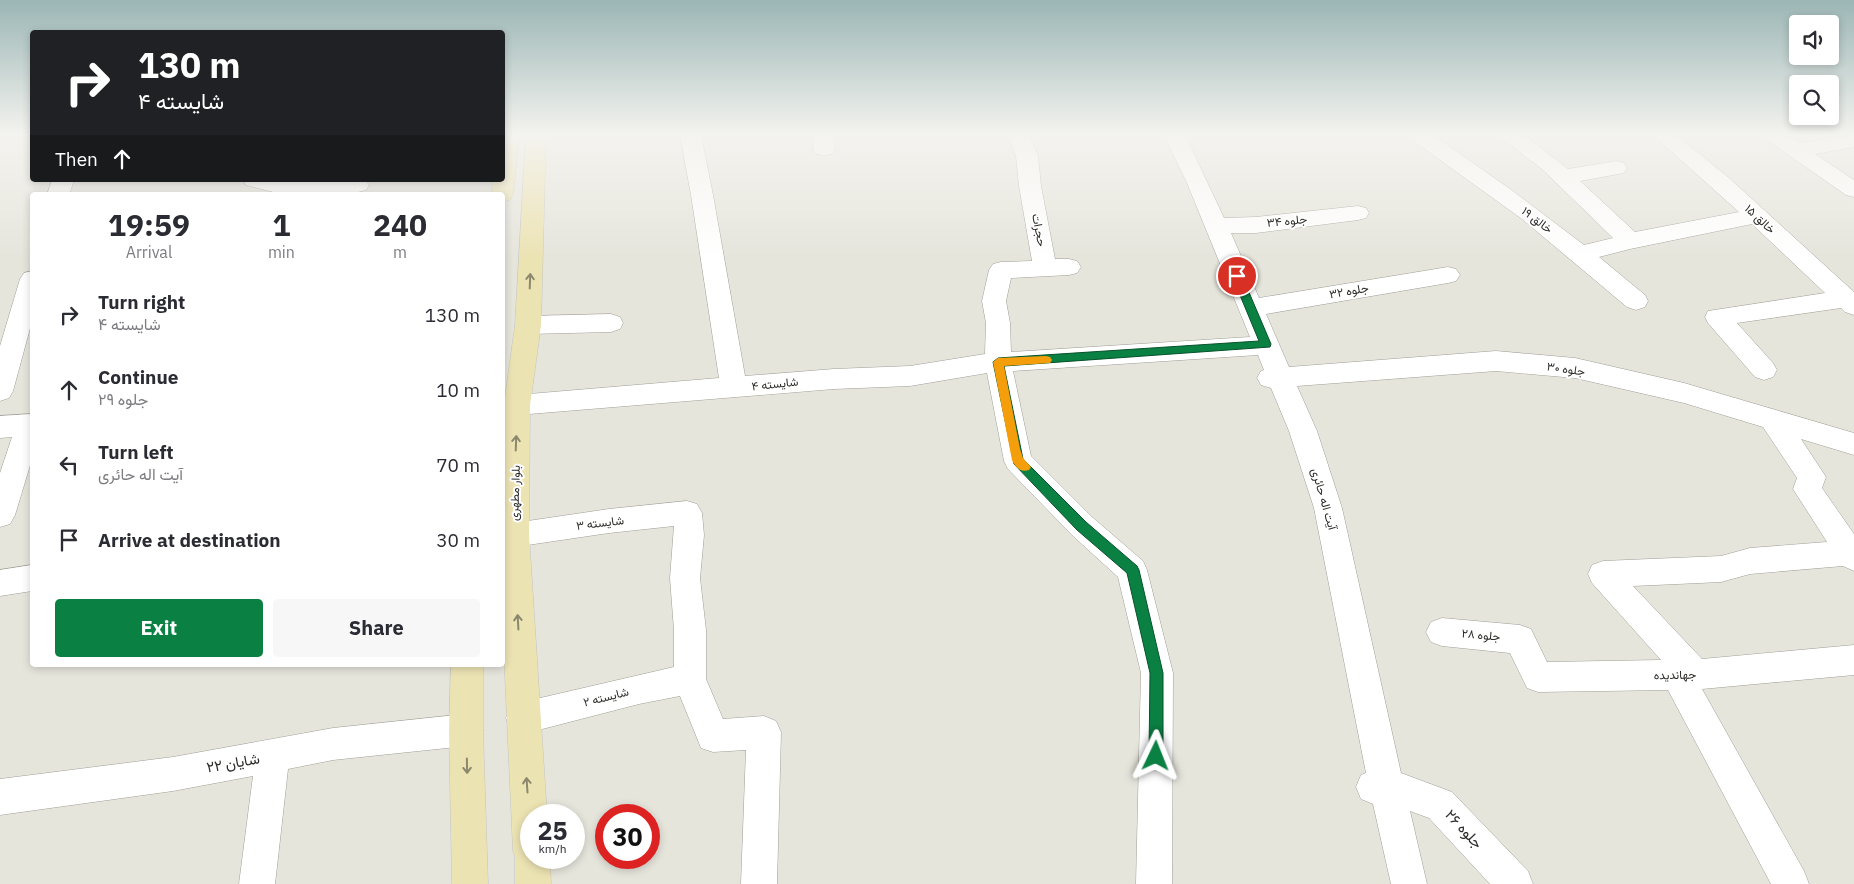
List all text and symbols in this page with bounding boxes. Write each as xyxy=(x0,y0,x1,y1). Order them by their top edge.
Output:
map controls xyxy=(1789,15,1839,125)
button: sound xyxy=(1789,15,1839,65)
text: 130 m xyxy=(138,42,241,88)
icon: right xyxy=(55,50,120,115)
button: search xyxy=(1789,75,1839,125)
text: شایسته ۴ xyxy=(138,86,224,115)
icon: ahead xyxy=(108,145,136,173)
text: Then xyxy=(55,147,98,171)
street label: خالق ۱۵ xyxy=(1741,201,1779,237)
street label: خالق ۱۹ xyxy=(1518,203,1556,237)
text: 19:59 xyxy=(108,205,190,244)
text: 1 xyxy=(272,205,290,244)
text: 240 xyxy=(373,205,427,244)
street label: جلوه ۳۴ xyxy=(1266,211,1308,231)
street label: حجرات xyxy=(1028,212,1050,248)
text: Arrival xyxy=(126,242,172,262)
text: min xyxy=(268,242,295,262)
text: m xyxy=(393,242,407,262)
pin xyxy=(1216,255,1258,297)
icon: arrive xyxy=(1223,262,1251,290)
one-way arrow xyxy=(525,273,535,290)
street label: جلوه ۳۲ xyxy=(1328,280,1370,302)
text: Turn right xyxy=(98,290,185,314)
icon: right xyxy=(55,301,83,329)
text: 130 m xyxy=(425,303,480,327)
text: شایسته ۴ xyxy=(98,314,161,334)
street label: جلوه ۳۰ xyxy=(1546,358,1586,380)
text: Continue xyxy=(98,365,178,389)
street label: شایسته ۴ xyxy=(751,374,799,393)
icon: ahead xyxy=(55,376,83,404)
text: 10 m xyxy=(436,378,480,402)
text: جلوه ۲۹ xyxy=(98,389,148,409)
one-way arrow xyxy=(511,435,521,451)
text: Turn left xyxy=(98,440,174,464)
icon: left xyxy=(55,451,83,479)
text: 70 m xyxy=(436,453,480,477)
text: آیت اله حائری xyxy=(98,464,183,484)
street label: بلوار مطهری xyxy=(506,465,524,521)
street label: آیت اله حائری xyxy=(1308,466,1341,533)
street label: شایسته ۳ xyxy=(575,512,625,533)
icon: arrive xyxy=(55,526,83,554)
text: Arrive at destination xyxy=(98,528,281,552)
text: 30 m xyxy=(436,528,480,552)
button: Exit xyxy=(55,599,263,657)
button: Share xyxy=(273,599,480,657)
one-way arrow xyxy=(514,615,523,631)
street label: جلوه ۲۸ xyxy=(1461,625,1501,645)
street label: جهاندیده xyxy=(1654,667,1696,683)
street label: شایسته ۲ xyxy=(582,684,630,709)
position arrow xyxy=(1129,729,1181,781)
street label: شایان ۲۲ xyxy=(205,748,261,777)
one-way arrow xyxy=(462,758,472,774)
one-way arrow xyxy=(523,777,532,793)
speed limit sign: 30 xyxy=(595,804,660,869)
street label: جلوه ۲۶ xyxy=(1441,805,1487,852)
text: 25 xyxy=(537,814,568,847)
text: km/h xyxy=(538,841,567,856)

